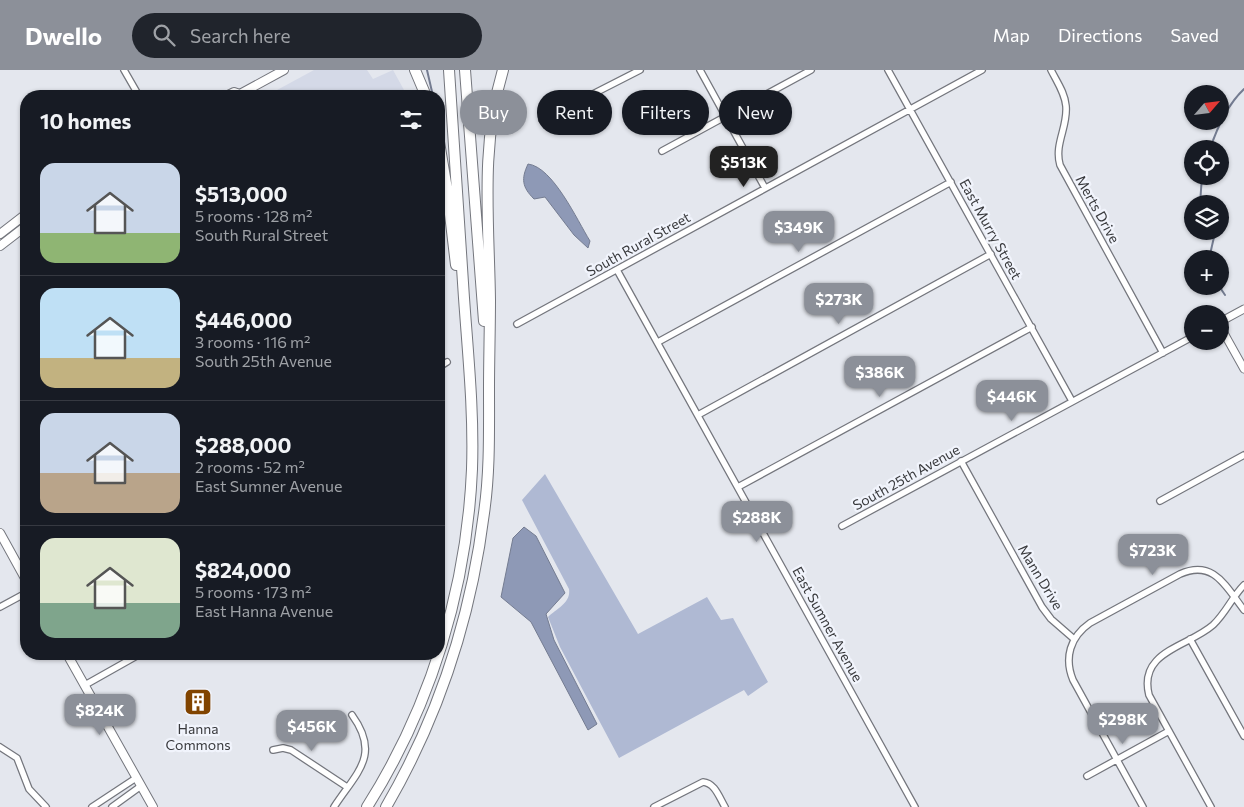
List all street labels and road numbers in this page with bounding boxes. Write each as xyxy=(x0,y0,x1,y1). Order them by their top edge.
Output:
street label: Merts Drive xyxy=(1072,172,1124,246)
street label: East Murry Street xyxy=(956,176,1026,282)
street label: South Rural Street xyxy=(583,208,693,280)
street label: South 25th Avenue xyxy=(850,441,962,513)
street label: Mann Drive xyxy=(1015,541,1067,613)
street label: East Sumner Avenue xyxy=(789,563,867,685)

